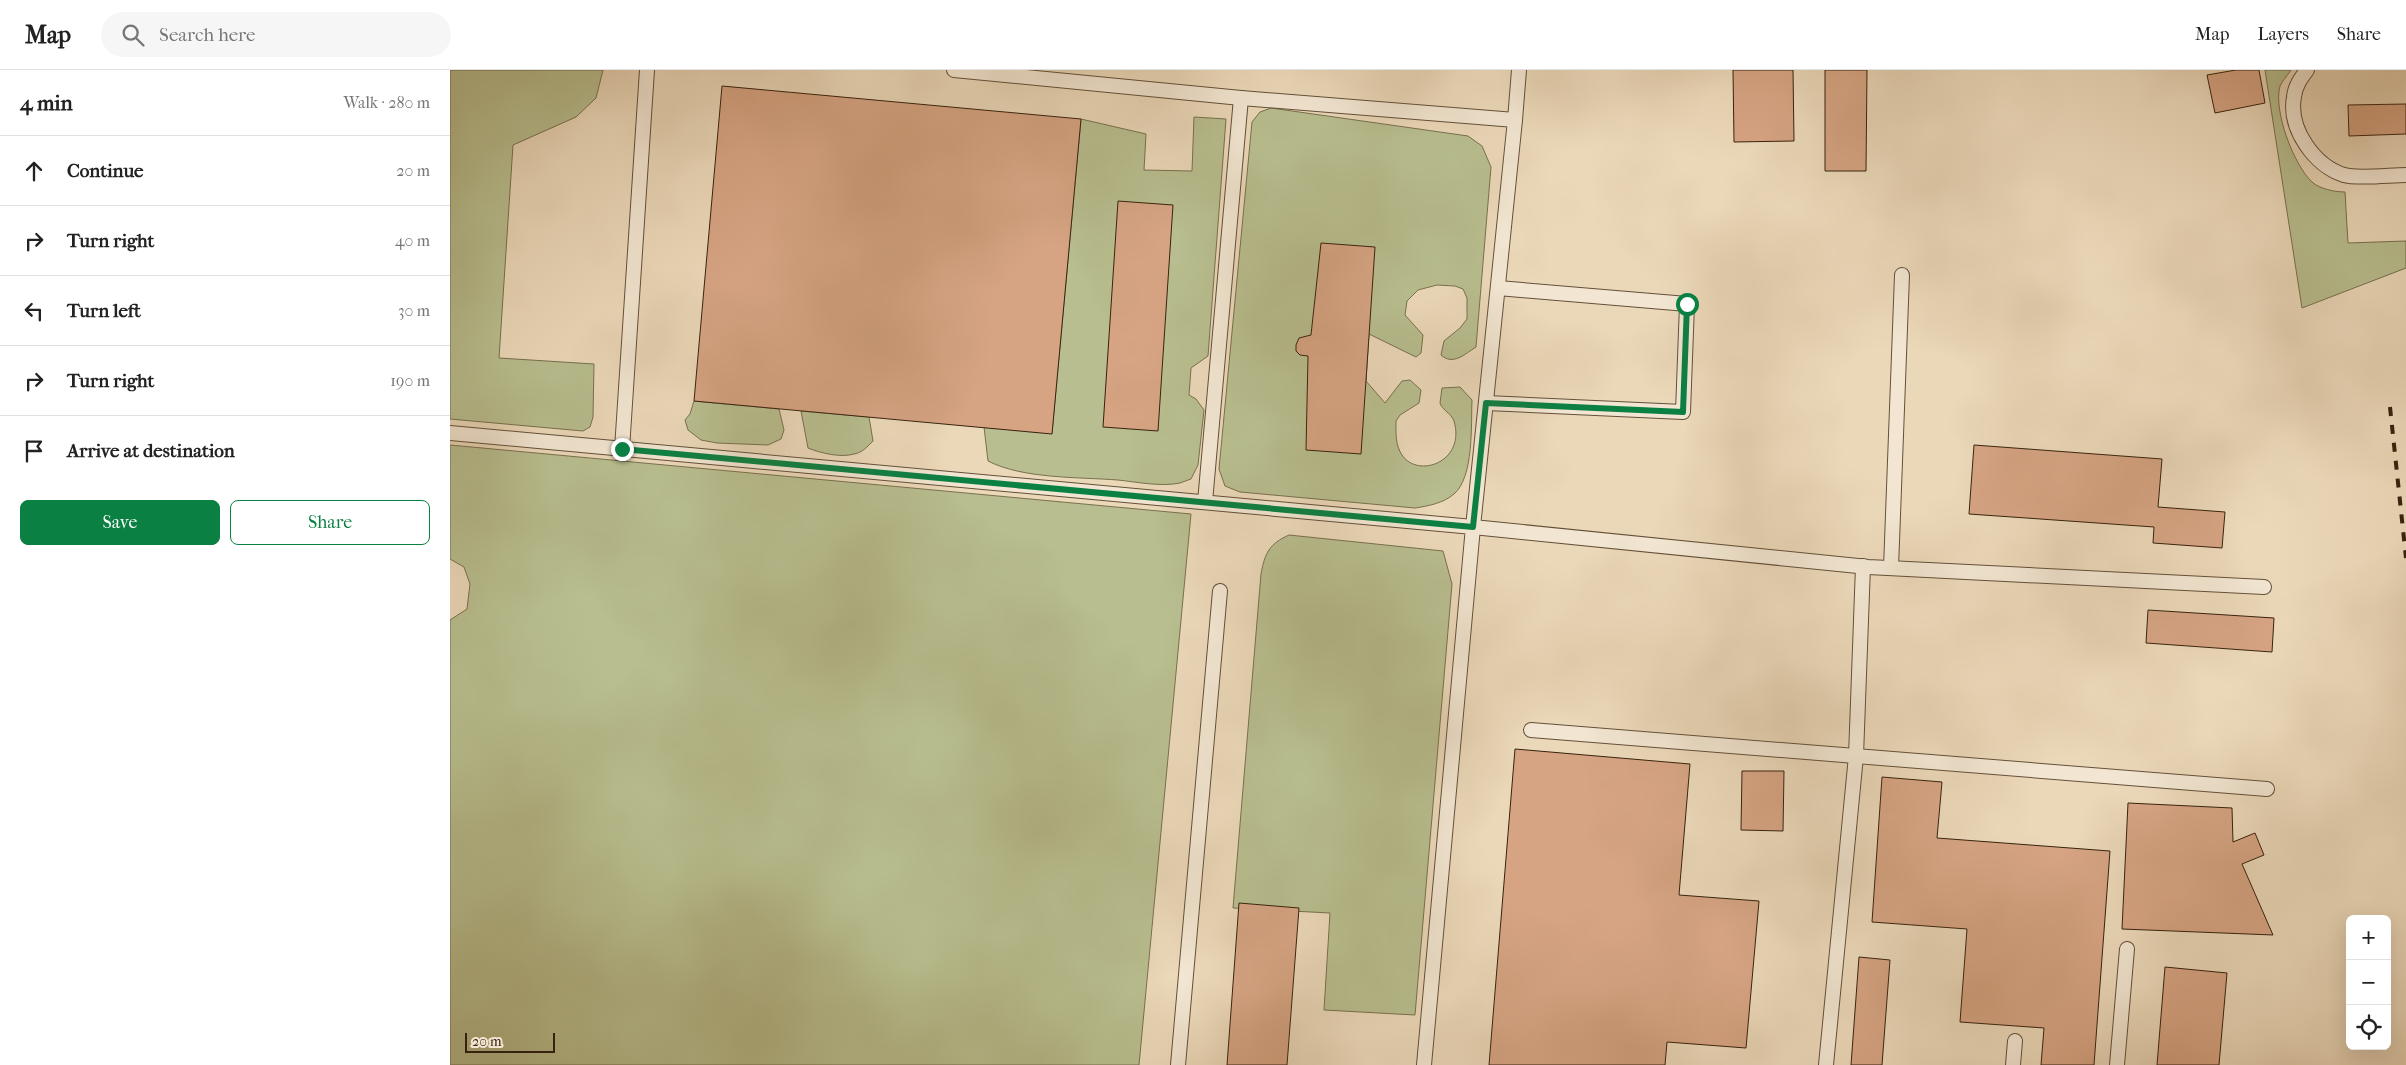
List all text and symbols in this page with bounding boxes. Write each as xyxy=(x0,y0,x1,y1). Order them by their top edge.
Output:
search box xyxy=(101,12,451,57)
text: Map xyxy=(25,21,71,49)
icon: search xyxy=(119,21,147,49)
text: Search here xyxy=(159,24,255,46)
text: Map xyxy=(2195,24,2229,45)
text: Layers xyxy=(2257,24,2309,45)
text: Share xyxy=(2337,24,2381,45)
text: 4 min xyxy=(20,91,73,115)
text: Walk · 280 m xyxy=(343,93,430,112)
icon: ahead xyxy=(20,157,48,185)
text: Continue xyxy=(67,160,143,182)
text: 20 m xyxy=(396,161,430,180)
icon: right xyxy=(20,227,48,255)
text: Turn right xyxy=(67,230,154,252)
text: 40 m xyxy=(395,231,430,250)
route start xyxy=(1676,293,1699,316)
icon: left xyxy=(20,297,48,325)
text: Turn left xyxy=(67,300,141,322)
text: 30 m xyxy=(398,301,430,320)
icon: right xyxy=(20,367,48,395)
text: Turn right xyxy=(67,370,154,392)
text: 190 m xyxy=(390,371,430,390)
icon: arrive xyxy=(20,437,48,465)
route end xyxy=(611,438,634,461)
text: Arrive at destination xyxy=(67,440,235,462)
button: Save xyxy=(20,500,220,545)
button: Share xyxy=(230,500,430,545)
map controls xyxy=(2346,915,2391,1050)
button: + xyxy=(2346,915,2391,960)
button: − xyxy=(2346,960,2391,1005)
button: locate xyxy=(2346,1005,2391,1050)
scale bar xyxy=(465,1030,555,1053)
text: 20 m xyxy=(472,1033,502,1050)

